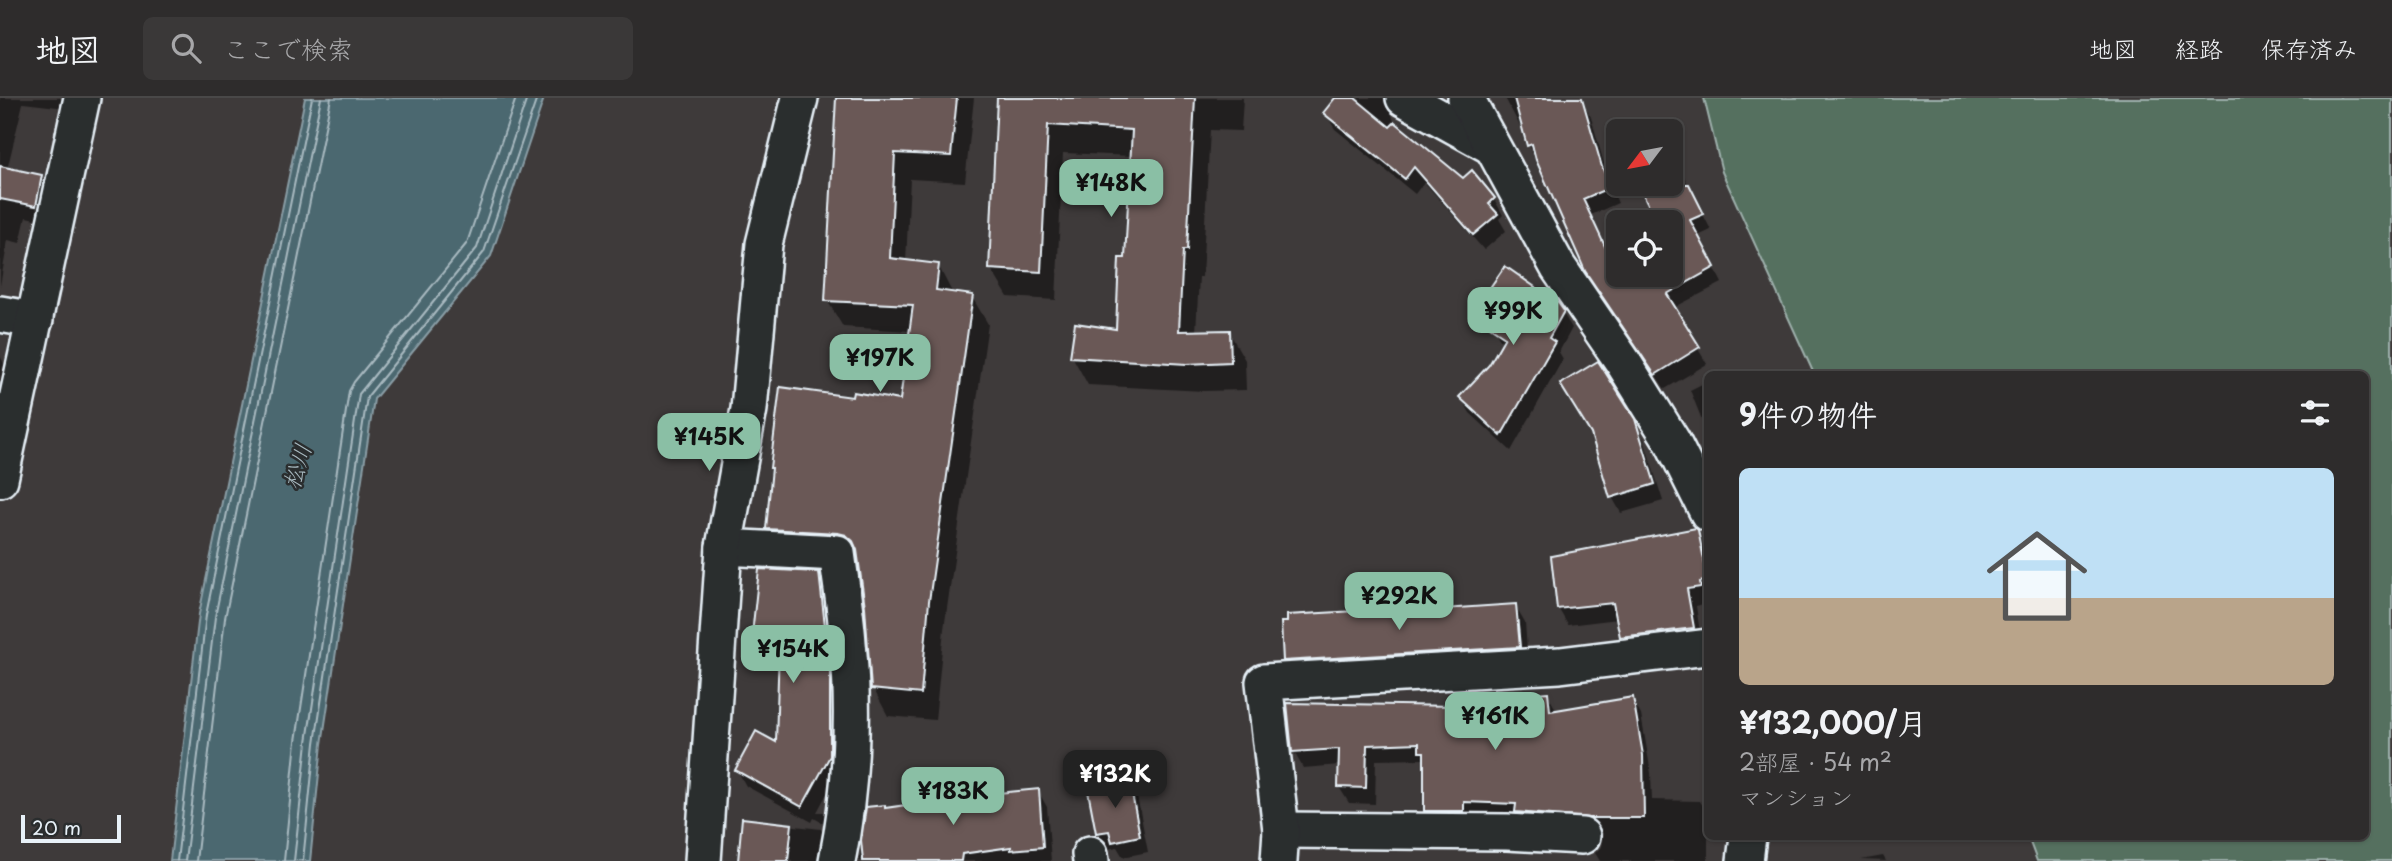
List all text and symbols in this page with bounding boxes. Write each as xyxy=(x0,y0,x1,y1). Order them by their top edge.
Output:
search box xyxy=(143,17,633,80)
text: 地図 xyxy=(35,23,101,73)
icon: search xyxy=(167,29,205,67)
text: ここで検索 xyxy=(223,29,353,68)
text: 地図 xyxy=(2089,30,2137,66)
text: 経路 xyxy=(2175,30,2223,66)
text: 保存済み xyxy=(2261,30,2357,66)
north arrow xyxy=(1606,119,1684,196)
map controls xyxy=(1606,119,1683,287)
pin: ¥148K xyxy=(1062,159,1160,219)
text: ¥148K xyxy=(1075,164,1147,199)
button: locate xyxy=(1606,210,1683,287)
pin: ¥99K xyxy=(1472,288,1554,347)
text: ¥99K xyxy=(1483,292,1543,327)
pin: ¥197K xyxy=(831,334,929,394)
text: ¥197K xyxy=(846,339,914,374)
text: 9件の物件 xyxy=(1739,391,1877,436)
icon: filters xyxy=(2296,394,2334,432)
pin: ¥145K xyxy=(660,414,758,473)
text: ¥145K xyxy=(673,418,745,453)
water label: 松川 xyxy=(273,439,319,493)
icon: home xyxy=(1974,513,2100,639)
pin: ¥292K xyxy=(1350,573,1448,632)
text: ¥292K xyxy=(1360,577,1438,612)
pin: ¥154K xyxy=(744,626,842,685)
text: ¥154K xyxy=(757,630,829,665)
pin: ¥161K xyxy=(1446,692,1544,752)
text: ¥161K xyxy=(1461,697,1529,732)
text: ¥132,000/月 xyxy=(1739,699,1927,744)
text: 2部屋 · 54 m² xyxy=(1739,744,1892,779)
pin: ¥132K xyxy=(1066,750,1164,810)
text: ¥132K xyxy=(1079,755,1151,790)
pin: ¥183K xyxy=(904,768,1002,827)
text: ¥183K xyxy=(917,772,989,807)
text: マンション xyxy=(1739,779,1853,814)
scale bar xyxy=(21,812,121,844)
text: 20 m xyxy=(32,813,81,841)

